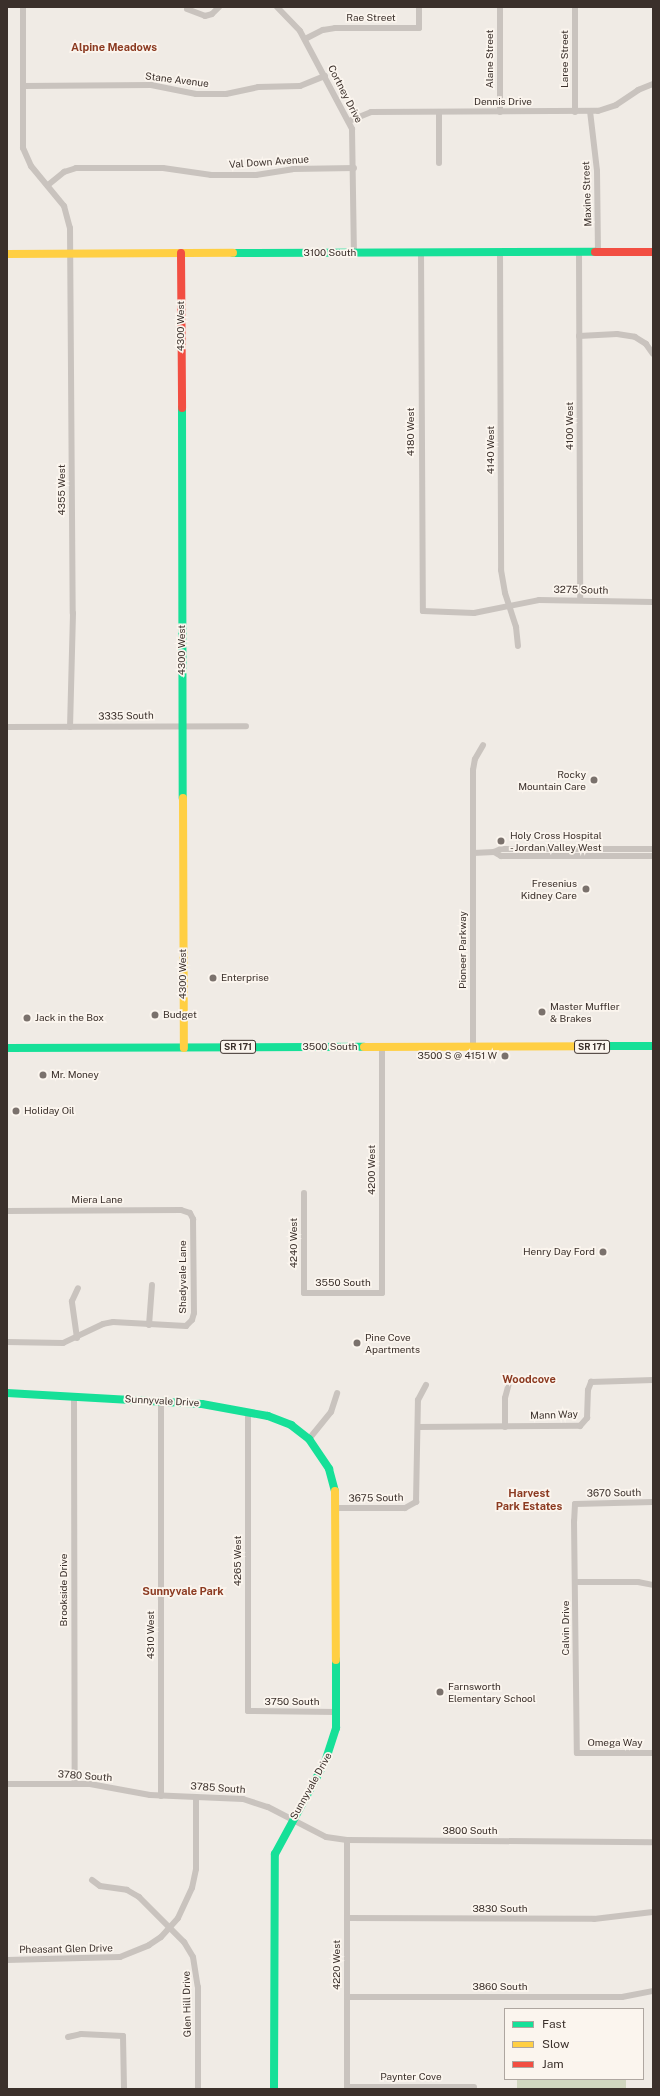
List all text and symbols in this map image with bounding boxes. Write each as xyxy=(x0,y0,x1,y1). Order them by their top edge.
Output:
street label: Rae Street xyxy=(346,12,396,24)
street label: Alane Street xyxy=(484,30,496,88)
street label: Laree Street xyxy=(559,30,571,88)
district label: Alpine Meadows xyxy=(71,40,157,54)
street label: Cortney Drive xyxy=(325,63,365,125)
street label: Stane Avenue xyxy=(144,70,210,90)
street label: Dennis Drive xyxy=(474,96,532,108)
street label: Val Down Avenue xyxy=(229,153,309,171)
street label: Maxine Street xyxy=(580,161,594,227)
street label: 3100 South xyxy=(304,247,356,259)
street label: 4300 West xyxy=(175,301,187,351)
street label: 4100 West xyxy=(564,402,576,450)
street label: 4180 West xyxy=(405,408,417,456)
street label: 4140 West xyxy=(485,426,497,474)
street label: 4355 West xyxy=(56,464,68,516)
street label: 3275 South xyxy=(553,584,609,596)
street label: 4300 West xyxy=(176,625,188,675)
street label: 3335 South xyxy=(98,710,154,722)
place label: Rocky Mountain Care xyxy=(518,768,586,792)
marker: Rocky Mountain Care xyxy=(589,775,599,785)
place label: Holy Cross Hospital - Jordan Valley West xyxy=(510,829,604,852)
marker: Holy Cross Hospital - Jordan Valley West xyxy=(495,835,507,847)
place label: Fresenius Kidney Care xyxy=(521,877,577,900)
marker: Fresenius Kidney Care xyxy=(580,883,592,895)
street label: Pioneer Parkway xyxy=(457,911,469,989)
street label: 4300 West xyxy=(177,949,189,999)
place label: Enterprise xyxy=(221,972,269,984)
marker: Enterprise xyxy=(208,973,218,983)
place label: Master Muffler & Brakes xyxy=(550,1000,620,1024)
marker: Master Muffler & Brakes xyxy=(537,1007,547,1017)
place label: Budget xyxy=(163,1009,197,1021)
marker: Budget xyxy=(150,1010,160,1020)
place label: Jack in the Box xyxy=(35,1012,104,1024)
marker: Jack in the Box xyxy=(22,1013,32,1023)
road number: SR 171 xyxy=(220,1040,256,1054)
road number: SR 171 xyxy=(574,1040,610,1054)
street label: 3500 South xyxy=(302,1041,358,1053)
place label: 3500 S @ 4151 W xyxy=(417,1050,497,1062)
marker: 3500 S @ 4151 W xyxy=(500,1051,510,1061)
place label: Mr. Money xyxy=(51,1069,99,1081)
marker: Mr. Money xyxy=(38,1070,48,1080)
place label: Holiday Oil xyxy=(24,1105,75,1117)
marker: Holiday Oil xyxy=(11,1106,21,1116)
street label: 4200 West xyxy=(366,1145,378,1195)
street label: Miera Lane xyxy=(71,1194,123,1206)
street label: 4240 West xyxy=(288,1218,300,1268)
street label: Shadyvale Lane xyxy=(177,1240,189,1314)
place label: Henry Day Ford xyxy=(523,1246,595,1258)
marker: Henry Day Ford xyxy=(598,1247,608,1257)
street label: 3550 South xyxy=(315,1277,371,1289)
place label: Pine Cove Apartments xyxy=(365,1331,420,1354)
marker: Pine Cove Apartments xyxy=(352,1338,362,1348)
district label: Woodcove xyxy=(502,1372,556,1386)
street label: Sunnyvale Drive xyxy=(124,1393,200,1409)
street label: Mann Way xyxy=(530,1408,578,1422)
district label: Harvest Park Estates xyxy=(496,1487,562,1513)
street label: 3670 South xyxy=(587,1487,641,1499)
street label: 3675 South xyxy=(348,1492,404,1504)
street label: 4265 West xyxy=(232,1536,244,1586)
street label: Brookside Drive xyxy=(58,1554,70,1626)
district label: Sunnyvale Park xyxy=(142,1584,224,1598)
street label: Calvin Drive xyxy=(560,1601,572,1655)
street label: 4310 West xyxy=(145,1611,157,1659)
place label: Farnsworth Elementary School xyxy=(448,1680,536,1704)
marker: Farnsworth Elementary School xyxy=(435,1687,445,1697)
street label: 3750 South xyxy=(265,1696,319,1708)
street label: Omega Way xyxy=(587,1737,643,1749)
street label: Sunnyvale Drive xyxy=(288,1750,334,1822)
street label: 3780 South xyxy=(57,1768,113,1784)
street label: 3785 South xyxy=(190,1780,246,1796)
street label: 3800 South xyxy=(442,1825,498,1837)
street label: 3830 South xyxy=(472,1903,528,1915)
street label: 4220 West xyxy=(331,1940,343,1990)
street label: Pheasant Glen Drive xyxy=(19,1942,113,1956)
street label: Glen Hill Drive xyxy=(180,1971,194,2037)
street label: 3860 South xyxy=(472,1981,528,1993)
legend xyxy=(504,2008,644,2080)
text: Fast xyxy=(542,2017,566,2031)
text: Slow xyxy=(542,2037,569,2051)
text: Jam xyxy=(542,2057,564,2071)
street label: Paynter Cove xyxy=(380,2071,442,2083)

